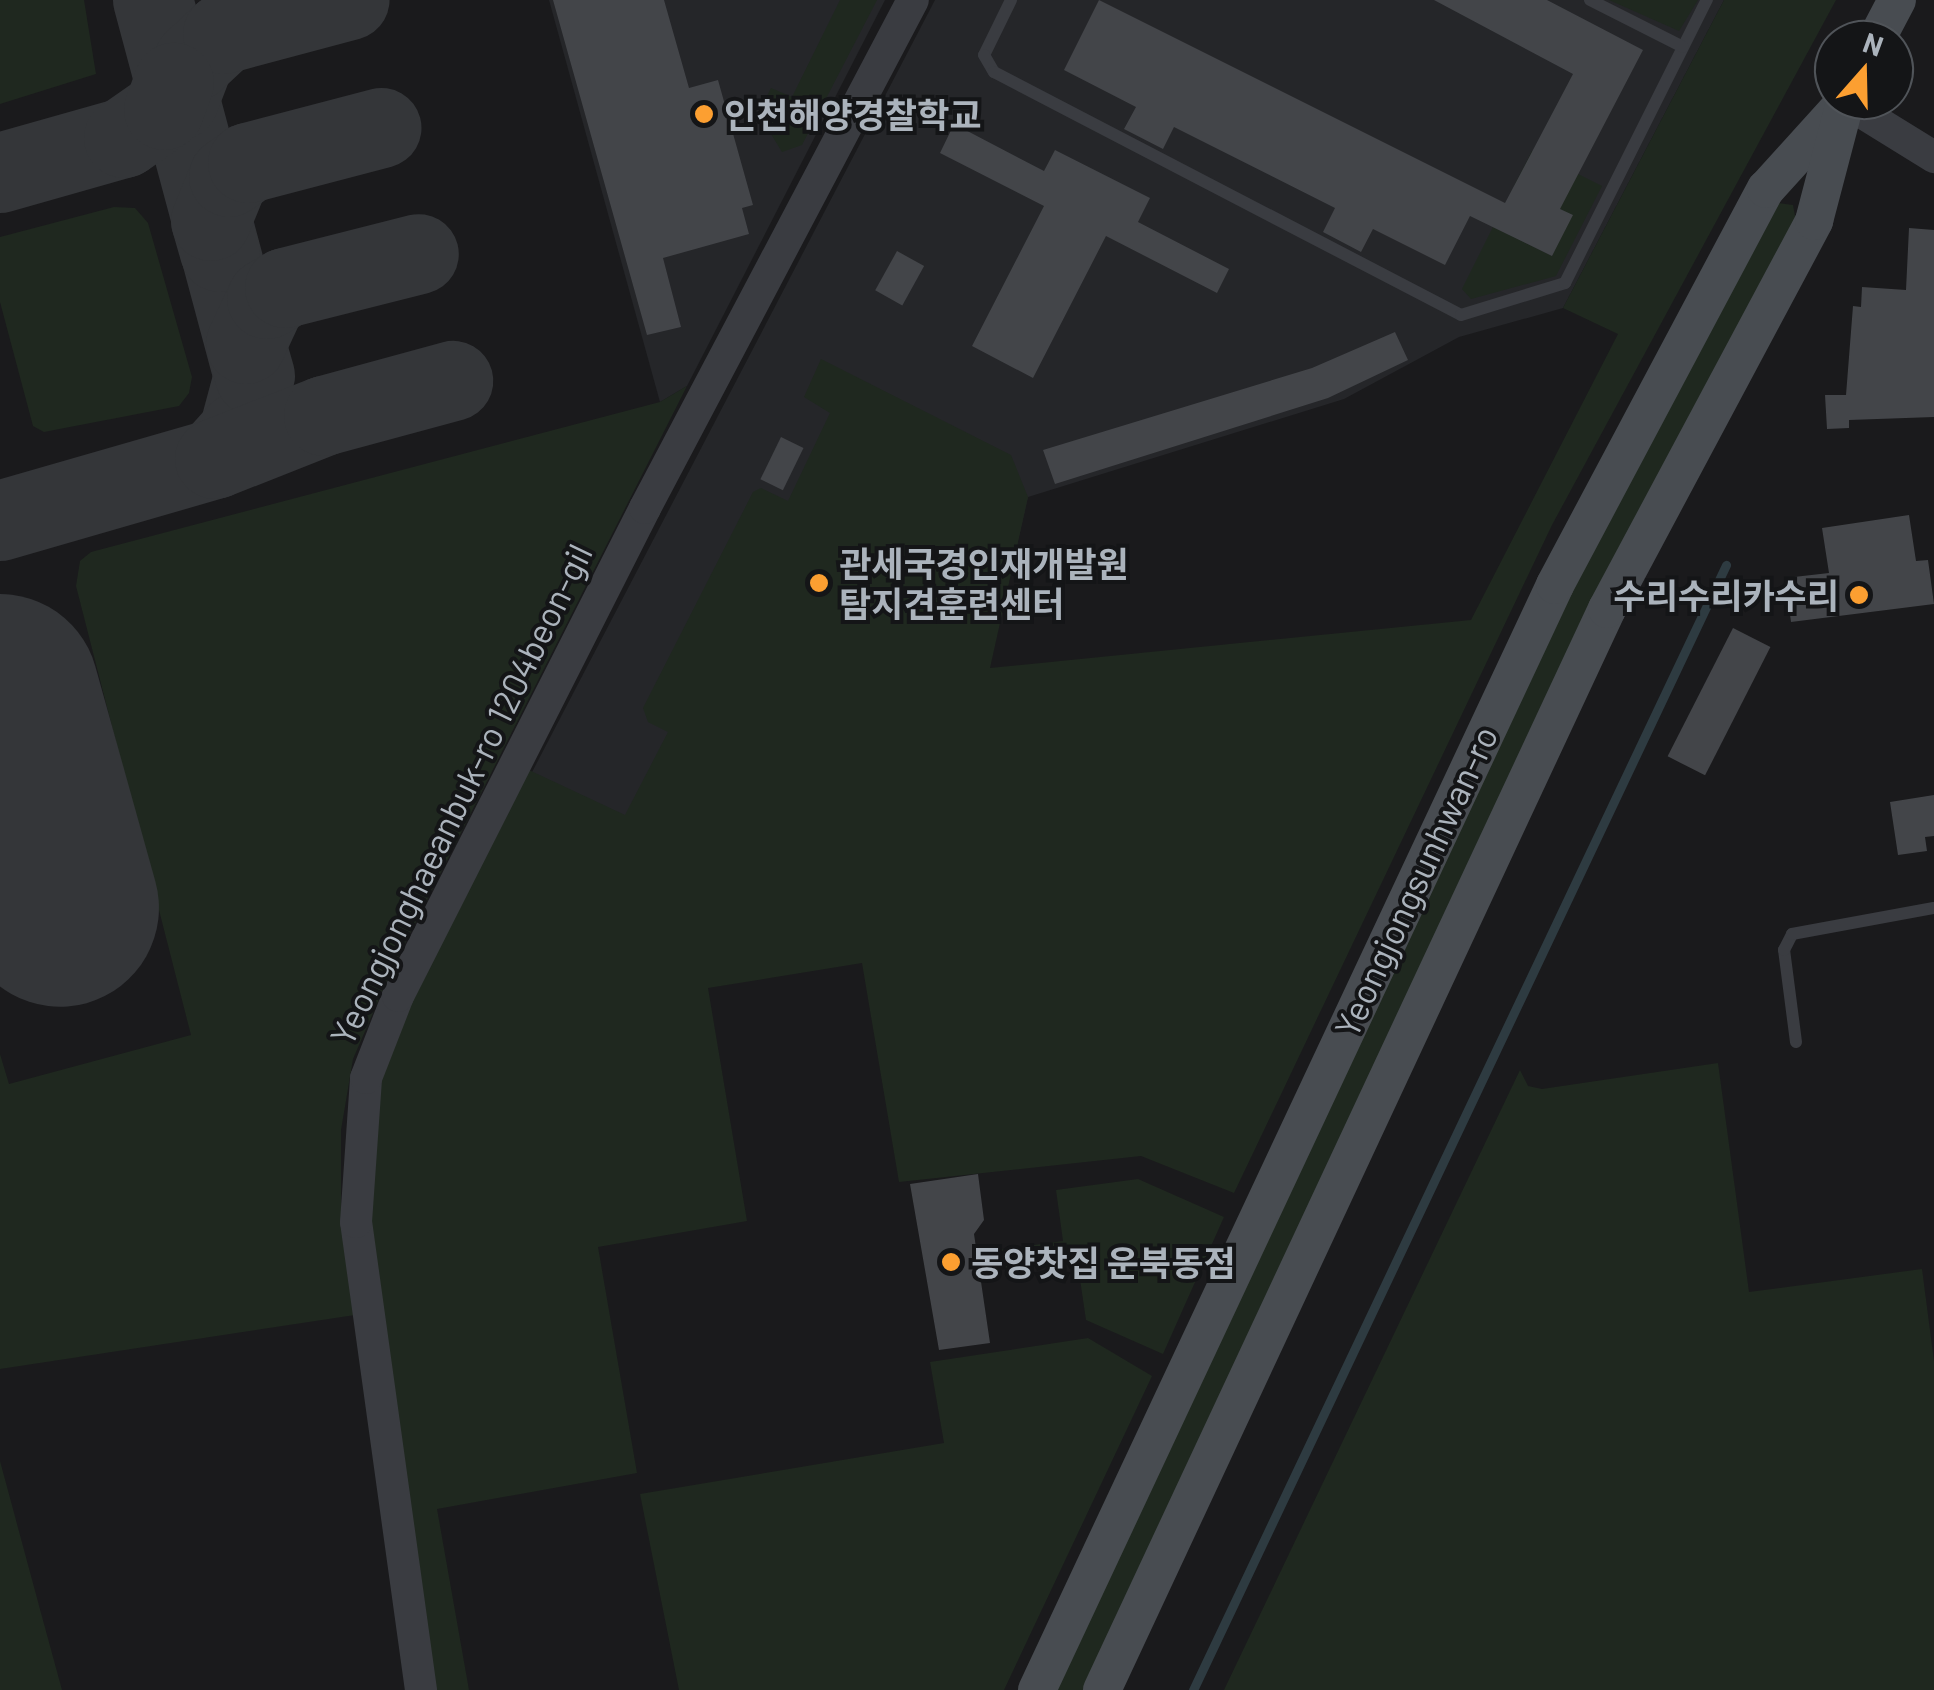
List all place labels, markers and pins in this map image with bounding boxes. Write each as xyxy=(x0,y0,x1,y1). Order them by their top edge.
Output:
place label: 인천해양경찰학교 xyxy=(724,93,982,135)
marker: 인천해양경찰학교 xyxy=(693,103,715,125)
place label: 관세국경인재개발원 탐지견훈련센터 xyxy=(839,542,1129,624)
marker: 관세국경인재개발원 탐지견훈련센터 xyxy=(808,572,830,594)
place label: 수리수리카수리 xyxy=(1614,574,1839,616)
marker: 수리수리카수리 xyxy=(1848,584,1870,606)
place label: 동양찻집 운북동점 xyxy=(971,1241,1236,1283)
marker: 동양찻집 운북동점 xyxy=(940,1251,962,1273)

